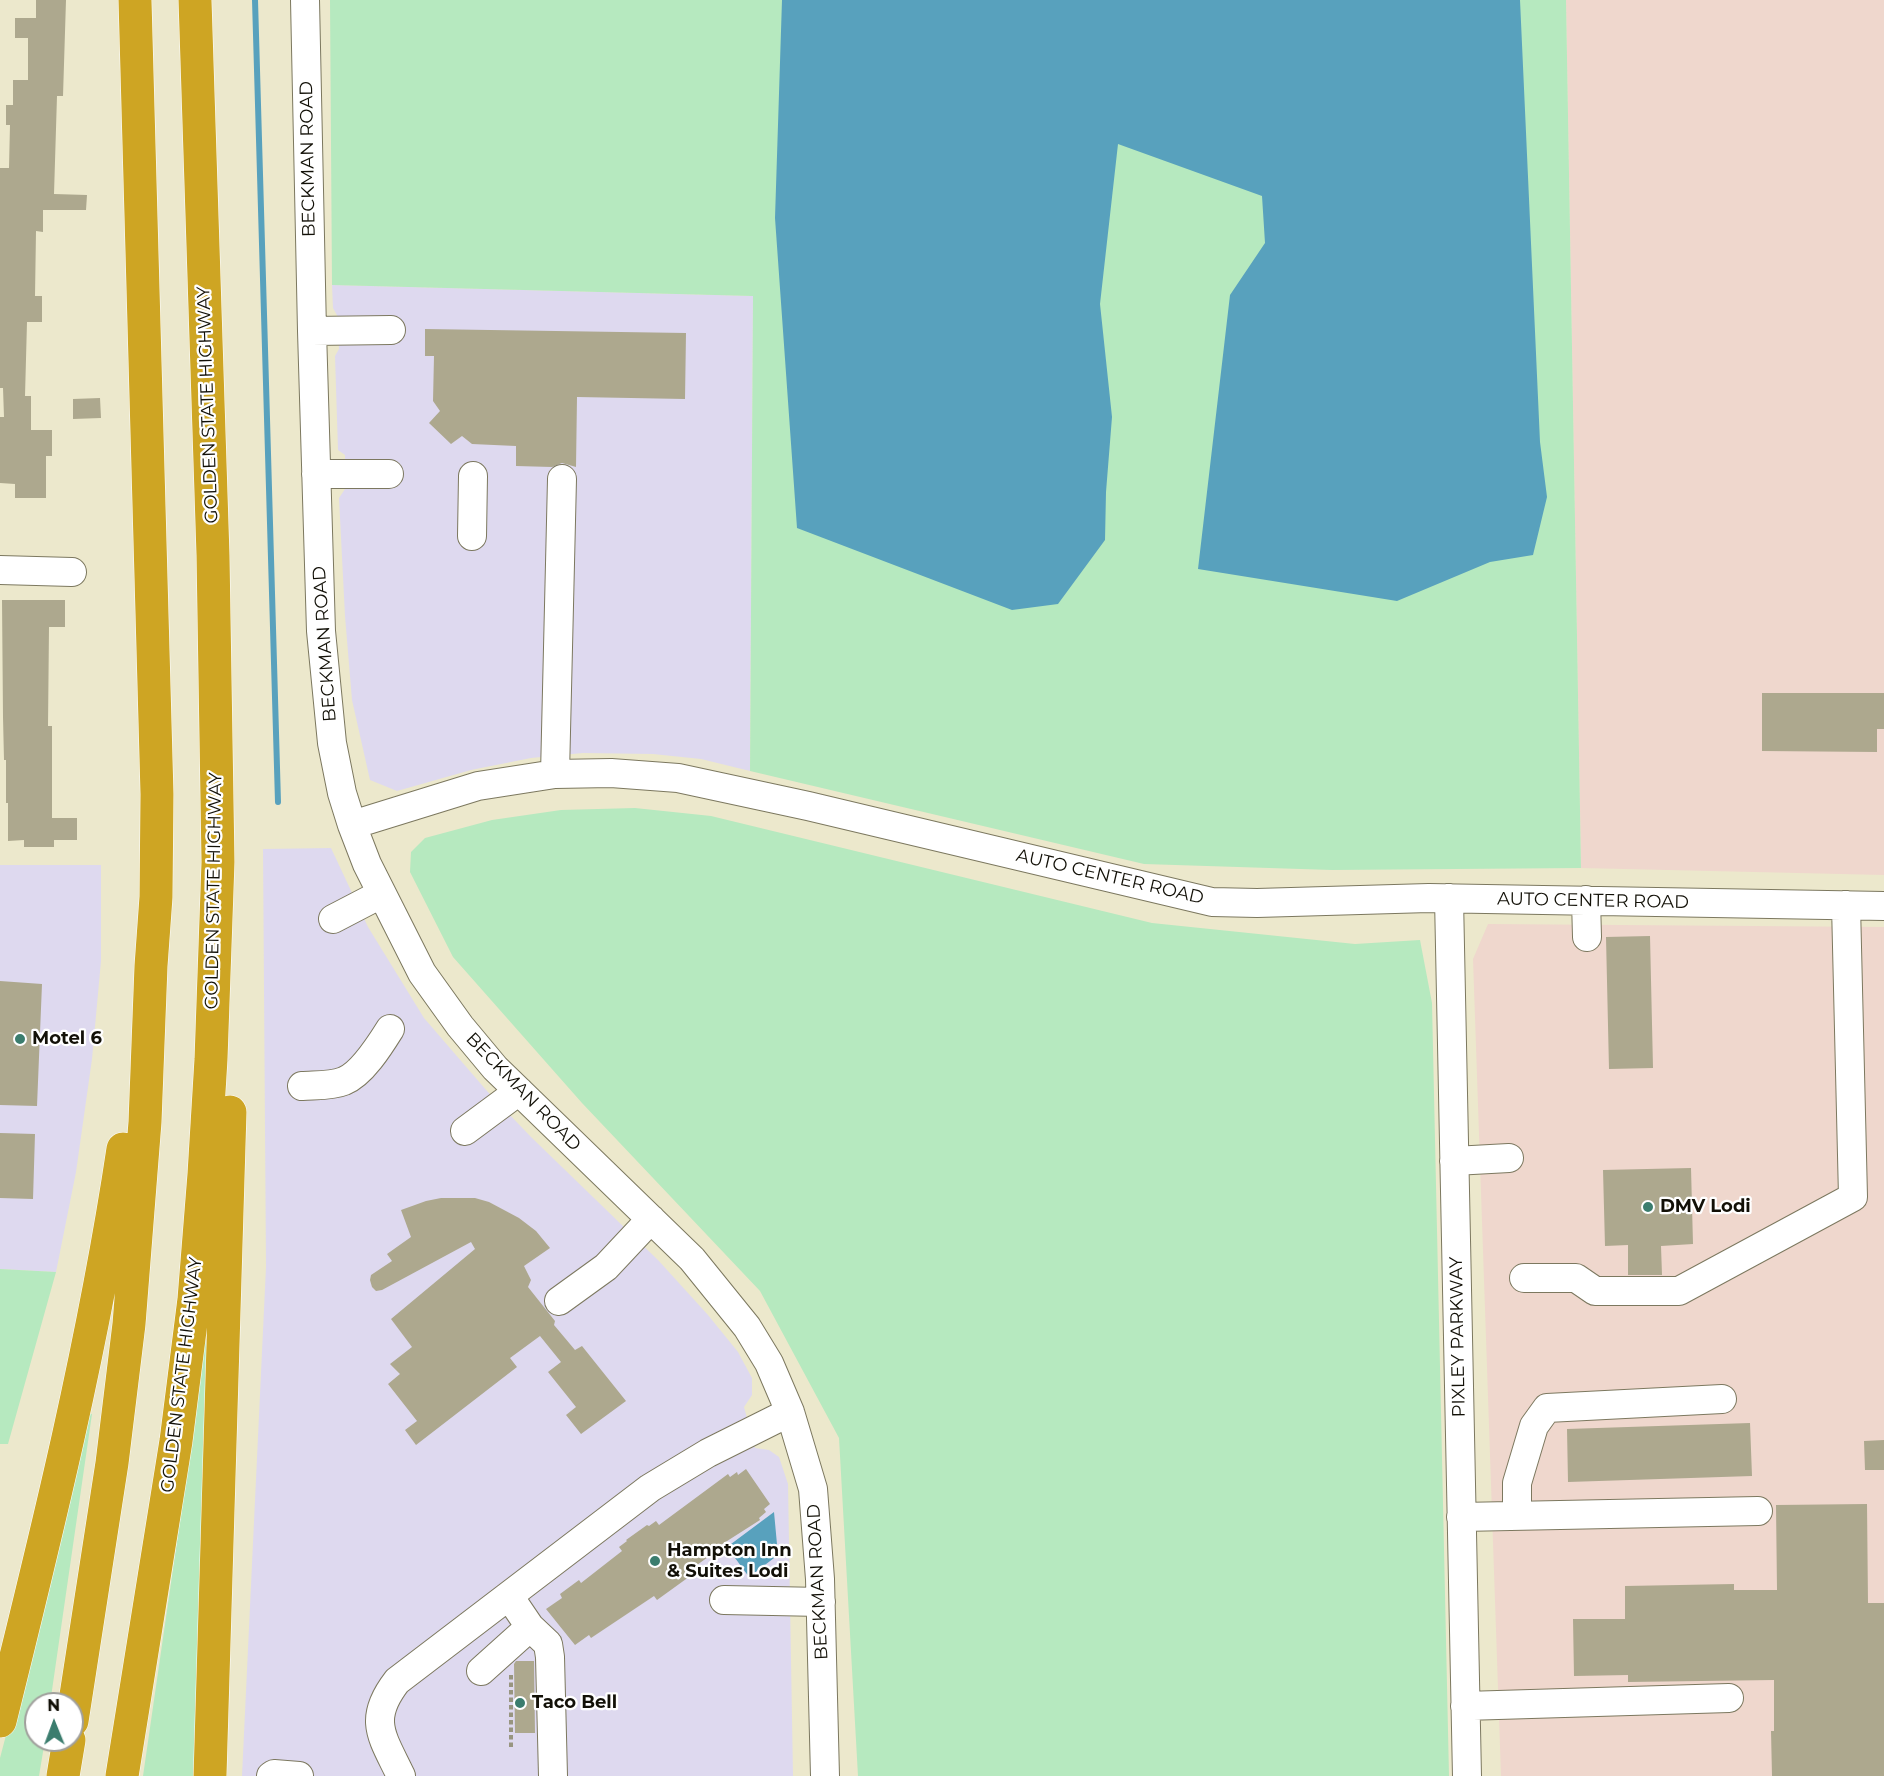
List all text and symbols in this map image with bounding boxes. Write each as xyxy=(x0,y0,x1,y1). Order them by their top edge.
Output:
street label: BECKMAN ROAD xyxy=(296,81,320,237)
street label: GOLDEN STATE HIGHWAY xyxy=(193,286,223,524)
street label: BECKMAN ROAD xyxy=(309,565,341,723)
street label: GOLDEN STATE HIGHWAY xyxy=(201,772,227,1010)
street label: AUTO CENTER ROAD xyxy=(1014,845,1206,909)
street label: AUTO CENTER ROAD xyxy=(1497,889,1689,913)
place label: Motel 6 xyxy=(32,1028,102,1050)
street label: BECKMAN ROAD xyxy=(461,1028,585,1156)
marker: Motel 6 xyxy=(13,1032,27,1046)
place label: DMV Lodi xyxy=(1660,1196,1751,1218)
marker: DMV Lodi xyxy=(1641,1200,1655,1214)
street label: GOLDEN STATE HIGHWAY xyxy=(157,1256,207,1494)
street label: PIXLEY PARKWAY xyxy=(1446,1256,1470,1418)
street label: BECKMAN ROAD xyxy=(803,1503,833,1661)
place label: Hampton Inn & Suites Lodi xyxy=(667,1540,792,1582)
marker: Hampton Inn & Suites Lodi xyxy=(648,1554,662,1568)
north arrow xyxy=(24,1692,84,1752)
place label: Taco Bell xyxy=(532,1692,617,1714)
text: N xyxy=(47,1696,60,1715)
marker: Taco Bell xyxy=(513,1696,527,1710)

